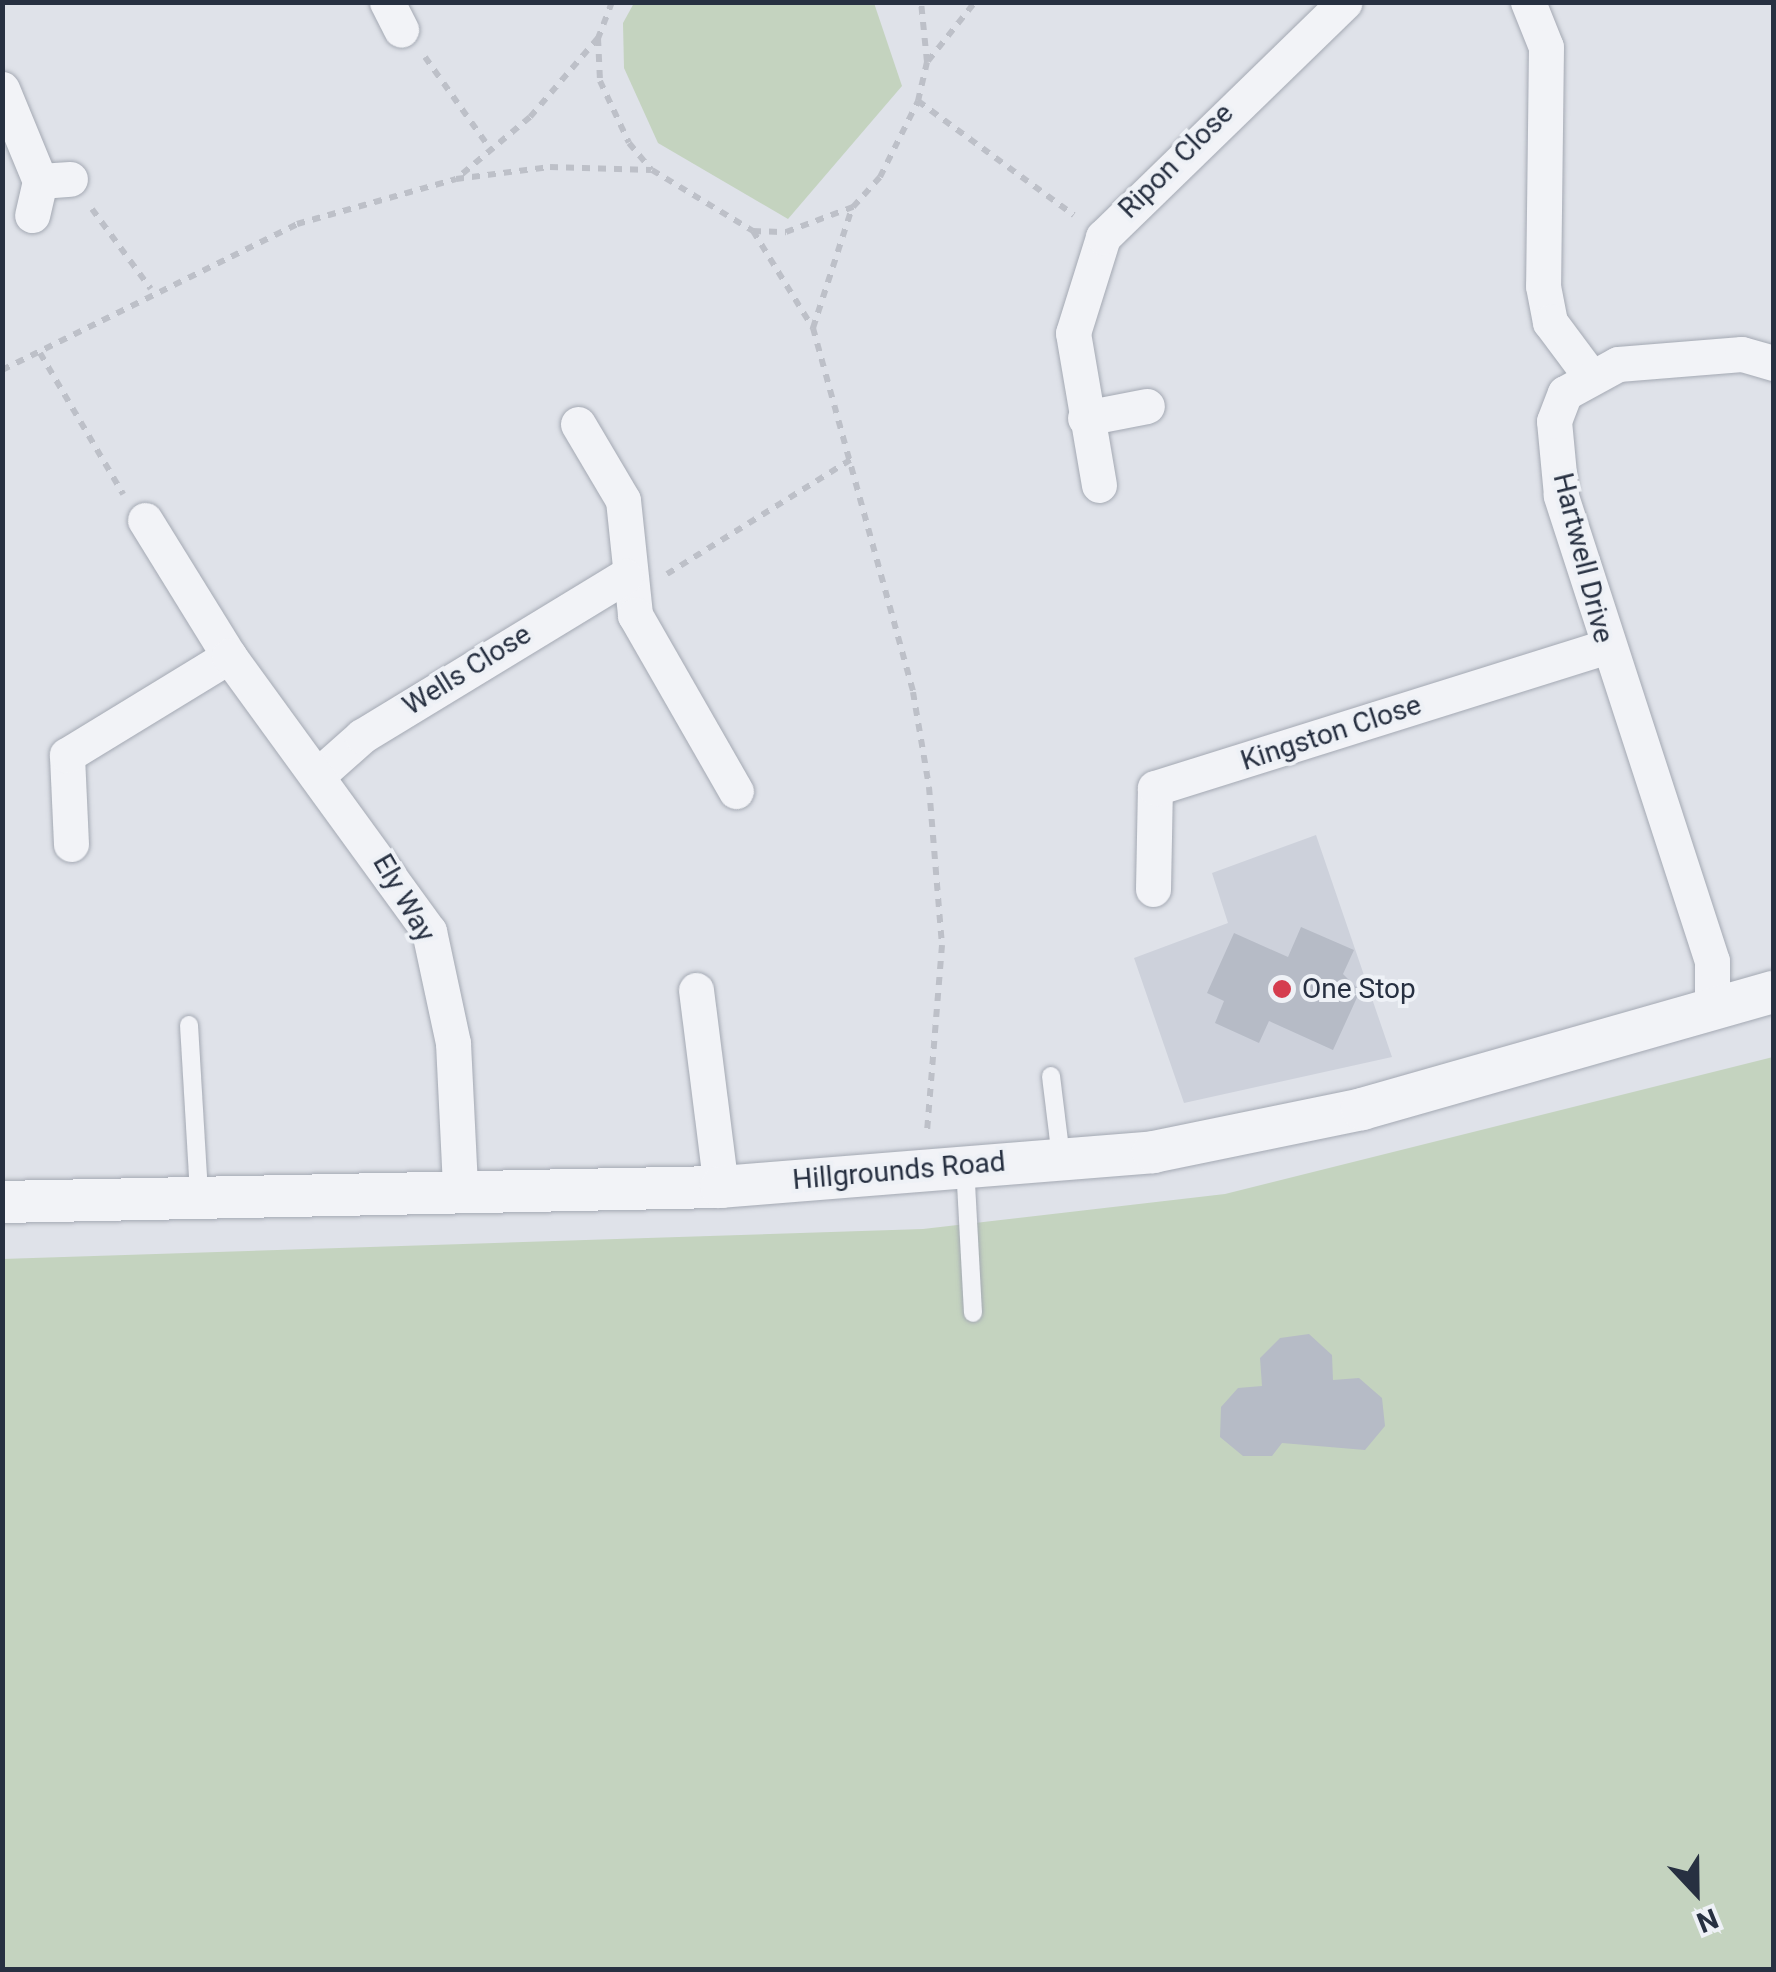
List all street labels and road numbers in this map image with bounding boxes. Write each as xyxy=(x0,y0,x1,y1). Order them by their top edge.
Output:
street label: Ripon Close xyxy=(1112,97,1240,225)
street label: Hartwell Drive xyxy=(1546,470,1620,646)
street label: Wells Close xyxy=(397,617,537,723)
street label: Kingston Close xyxy=(1237,688,1425,778)
street label: Ely Way xyxy=(366,848,442,948)
street label: Hillgrounds Road xyxy=(791,1145,1007,1197)

